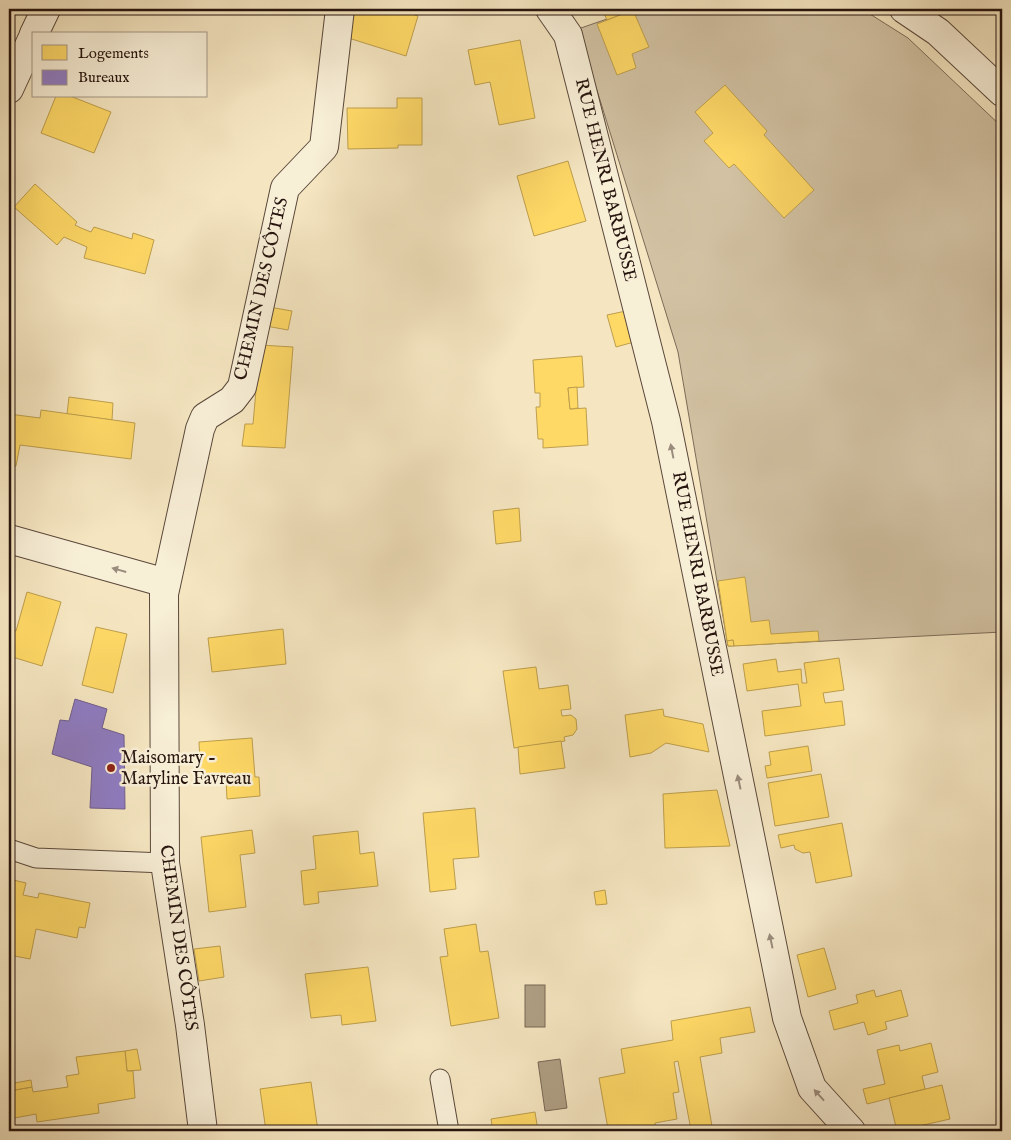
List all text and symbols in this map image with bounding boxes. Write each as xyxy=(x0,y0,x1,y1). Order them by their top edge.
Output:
legend xyxy=(32,32,208,98)
text: Logements xyxy=(78,44,149,63)
text: Bureaux xyxy=(78,68,130,87)
street label: RUE HENRI BARBUSSE xyxy=(569,76,641,284)
street label: CHEMIN DES CÔTES xyxy=(228,195,294,383)
one-way arrow xyxy=(668,444,676,459)
street label: RUE HENRI BARBUSSE xyxy=(666,469,728,679)
one-way arrow xyxy=(111,565,126,573)
place label: Maisomary - Maryline Favreau xyxy=(121,747,251,791)
marker: Maisomary - Maryline Favreau xyxy=(105,762,117,774)
one-way arrow xyxy=(735,774,743,790)
street label: CHEMIN DES CÔTES xyxy=(154,843,204,1032)
one-way arrow xyxy=(767,933,775,949)
one-way arrow xyxy=(813,1089,824,1102)

